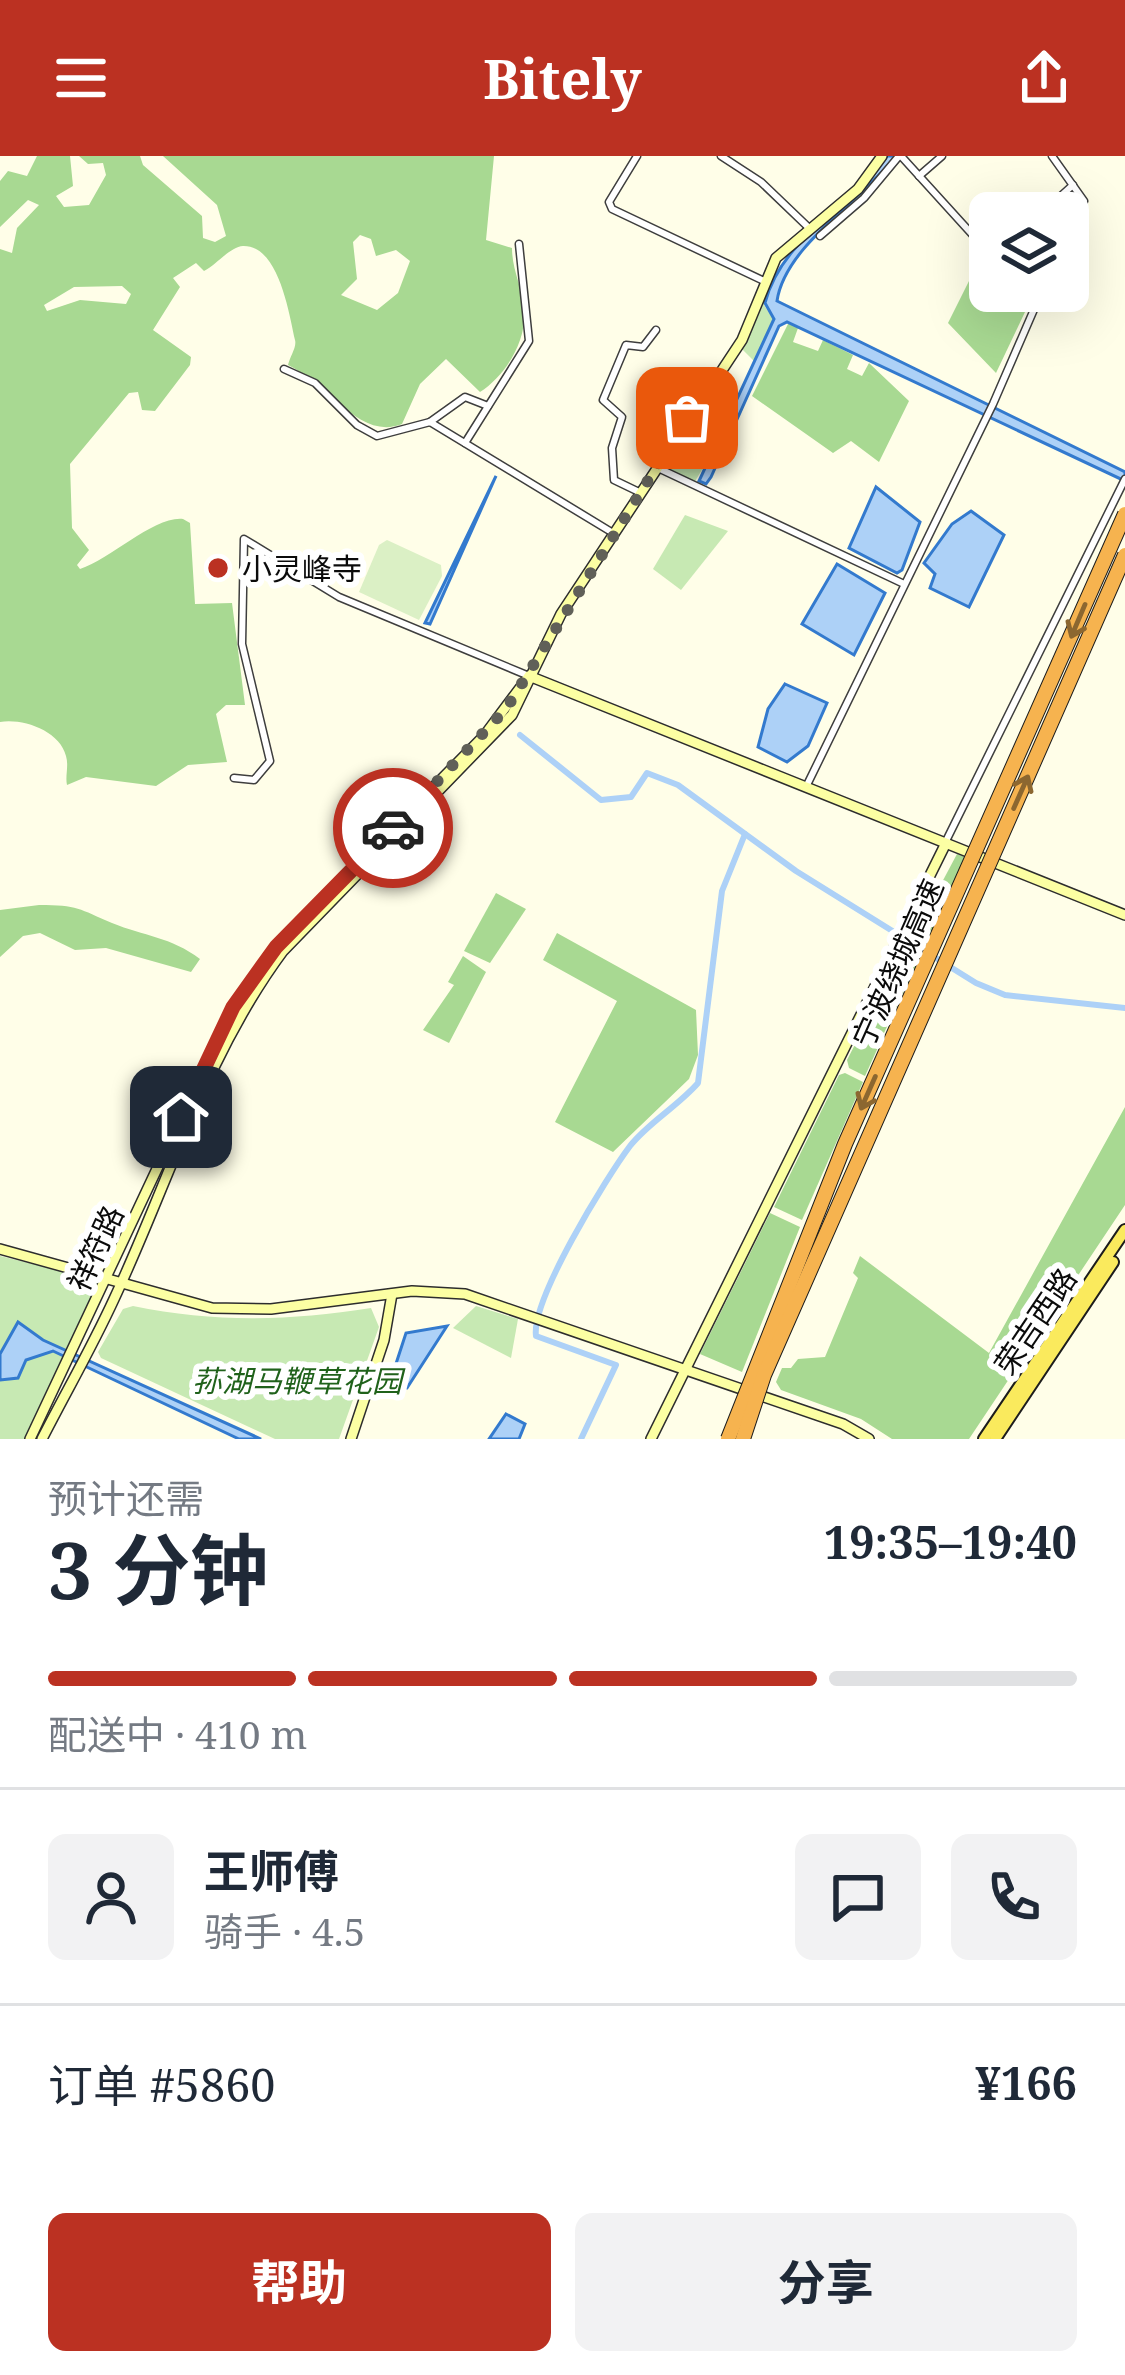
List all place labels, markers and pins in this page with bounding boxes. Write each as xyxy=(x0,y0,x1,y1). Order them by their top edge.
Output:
pin xyxy=(636,367,738,469)
place label: 小灵峰寺 xyxy=(242,548,362,589)
marker: 小灵峰寺 xyxy=(205,555,231,581)
pin xyxy=(130,1066,232,1168)

